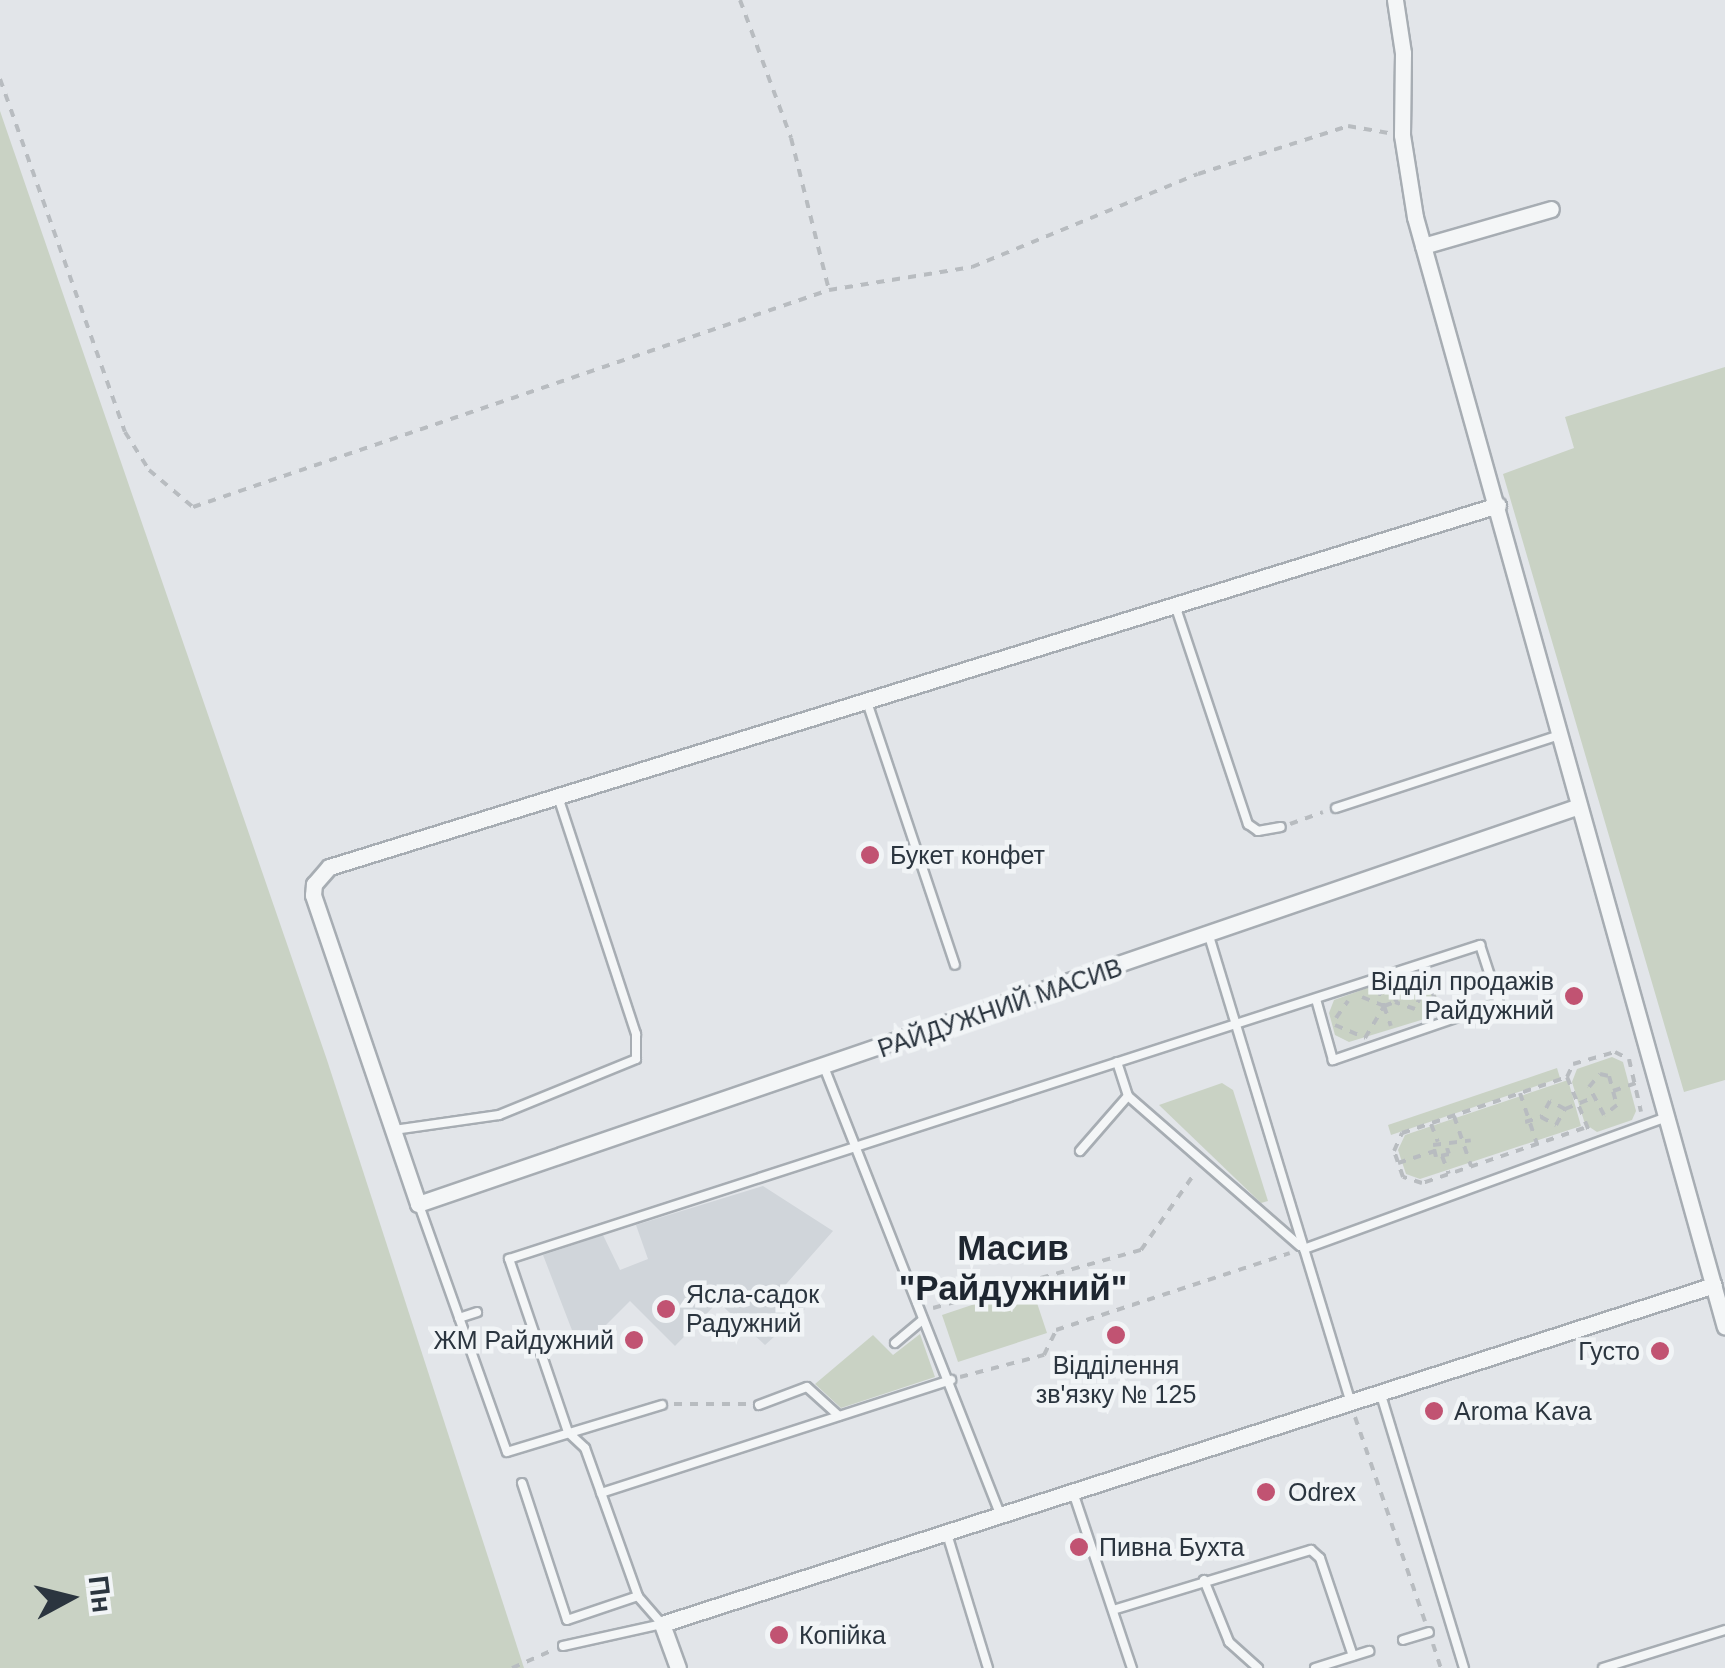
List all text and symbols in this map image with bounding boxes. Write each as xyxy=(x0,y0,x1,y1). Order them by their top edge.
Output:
place label: Букет конфет xyxy=(890,840,1045,870)
marker: Букет конфет xyxy=(859,844,881,866)
street label: РАЙДУЖНИЙ МАСИВ xyxy=(874,952,1126,1064)
place label: Відділ продажів Райдужний xyxy=(1371,967,1554,1026)
marker: Відділ продажів Райдужний xyxy=(1563,985,1585,1007)
district label: Масив "Райдужний" xyxy=(899,1227,1127,1309)
place label: Ясла-садок Радужний xyxy=(686,1280,819,1339)
marker: Ясла-садок Радужний xyxy=(655,1298,677,1320)
marker: Відділення зв'язку № 125 xyxy=(1105,1324,1127,1346)
place label: ЖМ Райдужний xyxy=(434,1325,614,1355)
marker: ЖМ Райдужний xyxy=(623,1329,645,1351)
place label: Густо xyxy=(1578,1336,1640,1366)
marker: Густо xyxy=(1649,1340,1671,1362)
place label: Відділення зв'язку № 125 xyxy=(1036,1351,1196,1410)
place label: Aroma Kava xyxy=(1454,1396,1592,1426)
marker: Aroma Kava xyxy=(1423,1400,1445,1422)
place label: Odrex xyxy=(1288,1477,1356,1507)
marker: Odrex xyxy=(1253,1479,1279,1505)
place label: Пивна Бухта xyxy=(1099,1532,1245,1562)
marker: Пивна Бухта xyxy=(1068,1536,1090,1558)
north arrow xyxy=(20,1548,120,1648)
text: Пн xyxy=(83,1574,118,1615)
place label: Копійка xyxy=(799,1620,886,1650)
marker: Копійка xyxy=(768,1624,790,1646)

